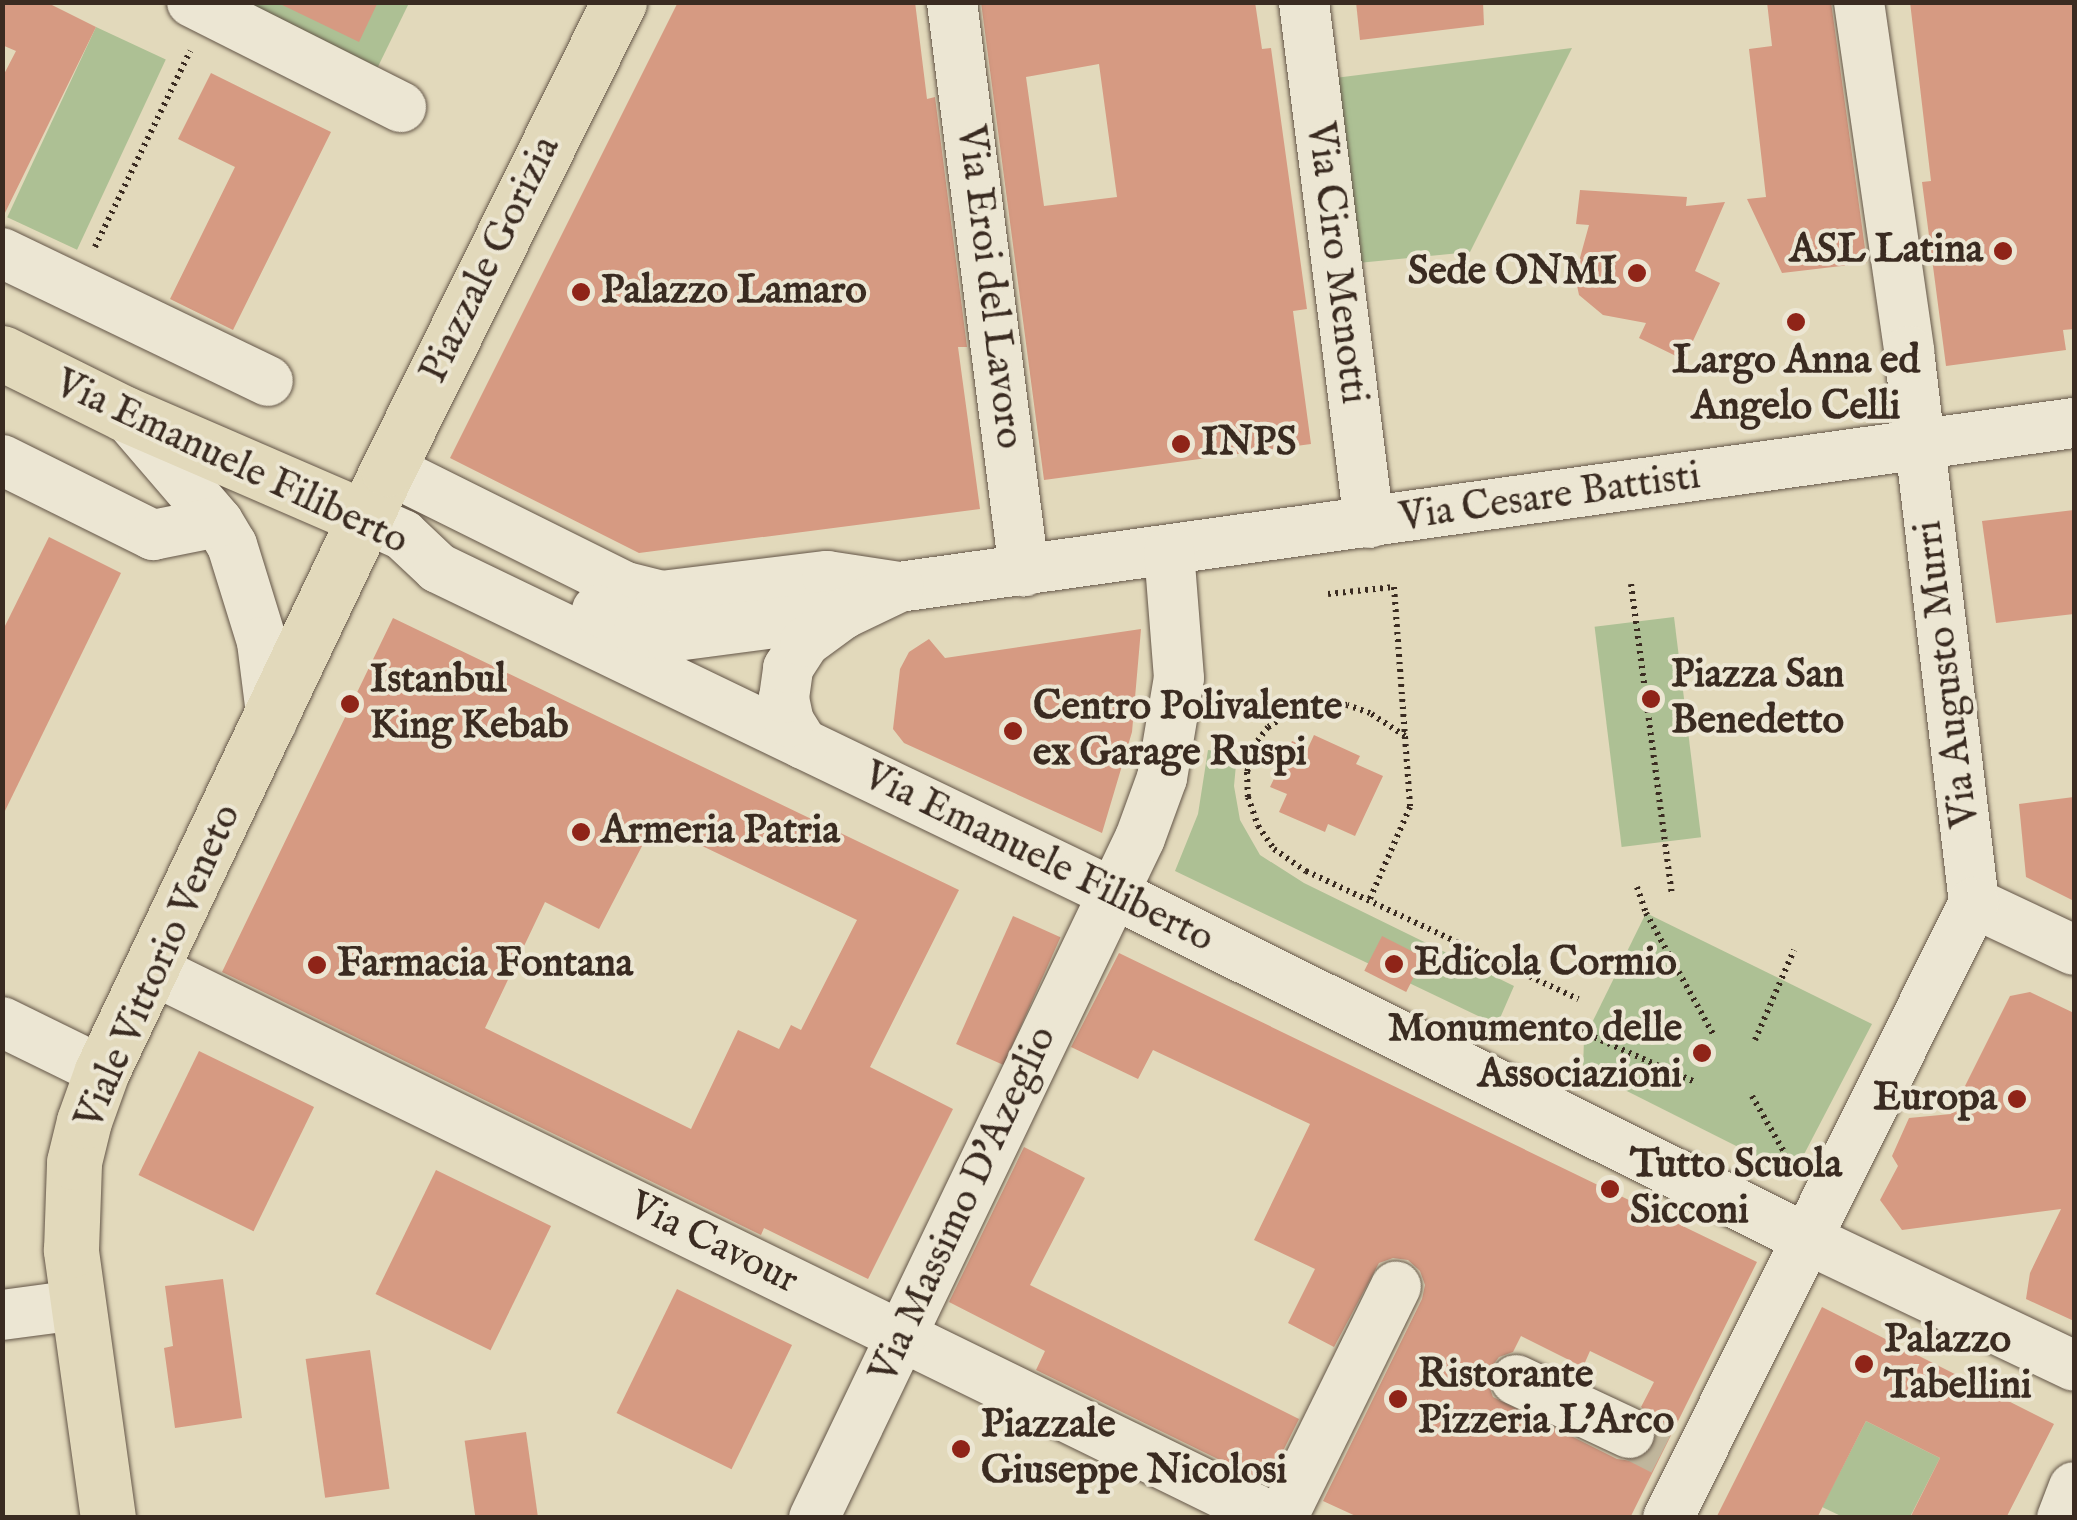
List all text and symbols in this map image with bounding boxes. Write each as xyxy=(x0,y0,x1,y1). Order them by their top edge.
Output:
street label: Via Ciro Menotti xyxy=(1295,119,1377,407)
street label: Via Eroi del Lavoro xyxy=(945,122,1033,452)
street label: Piazzale Gorizia xyxy=(411,129,571,391)
place label: ASL Latina xyxy=(1790,227,1983,275)
marker: ASL Latina xyxy=(1992,240,2014,262)
place label: Sede ONMI xyxy=(1408,249,1617,297)
marker: Sede ONMI xyxy=(1626,262,1648,284)
place label: Palazzo Lamaro xyxy=(601,268,867,316)
marker: Palazzo Lamaro xyxy=(570,281,592,303)
marker: Largo Anna ed Angelo Celli xyxy=(1785,311,1807,333)
place label: Largo Anna ed Angelo Celli xyxy=(1672,338,1920,432)
street label: Via Emanuele Filiberto xyxy=(47,360,415,566)
place label: INPS xyxy=(1201,420,1296,468)
marker: INPS xyxy=(1170,433,1192,455)
street label: Via Cesare Battisti xyxy=(1396,453,1704,543)
street label: Via Augusto Murri xyxy=(1905,518,1991,830)
place label: Piazza San Benedetto xyxy=(1671,652,1844,746)
place label: Istanbul King Kebab xyxy=(370,657,569,751)
place label: Centro Polivalente ex Garage Ruspi xyxy=(1033,684,1342,778)
marker: Piazza San Benedetto xyxy=(1640,688,1662,710)
marker: Istanbul King Kebab xyxy=(339,693,361,715)
marker: Centro Polivalente ex Garage Ruspi xyxy=(1002,720,1024,742)
street label: Via Emanuele Filiberto xyxy=(855,752,1221,964)
street label: Viale Vittorio Veneto xyxy=(66,797,252,1137)
place label: Armeria Patria xyxy=(601,808,840,856)
marker: Armeria Patria xyxy=(570,821,592,843)
place label: Edicola Cormio xyxy=(1414,940,1677,988)
place label: Farmacia Fontana xyxy=(337,941,633,989)
marker: Edicola Cormio xyxy=(1383,953,1405,975)
marker: Farmacia Fontana xyxy=(306,954,328,976)
place label: Monumento delle Associazioni xyxy=(1388,1006,1682,1100)
street label: Via Massimo D'Azeglio xyxy=(860,1019,1068,1391)
marker: Monumento delle Associazioni xyxy=(1691,1042,1713,1064)
place label: Europa xyxy=(1873,1075,1997,1123)
marker: Europa xyxy=(2006,1088,2028,1110)
place label: Tutto Scuola Sicconi xyxy=(1630,1142,1842,1236)
marker: Tutto Scuola Sicconi xyxy=(1599,1178,1621,1200)
street label: Via Cavour xyxy=(620,1182,806,1306)
place label: Palazzo Tabellini xyxy=(1884,1317,2032,1411)
place label: Ristorante Pizzeria L'Arco xyxy=(1418,1352,1674,1446)
marker: Palazzo Tabellini xyxy=(1853,1353,1875,1375)
marker: Ristorante Pizzeria L'Arco xyxy=(1387,1388,1409,1410)
place label: Piazzale Giuseppe Nicolosi xyxy=(981,1402,1287,1496)
marker: Piazzale Giuseppe Nicolosi xyxy=(950,1438,972,1460)

